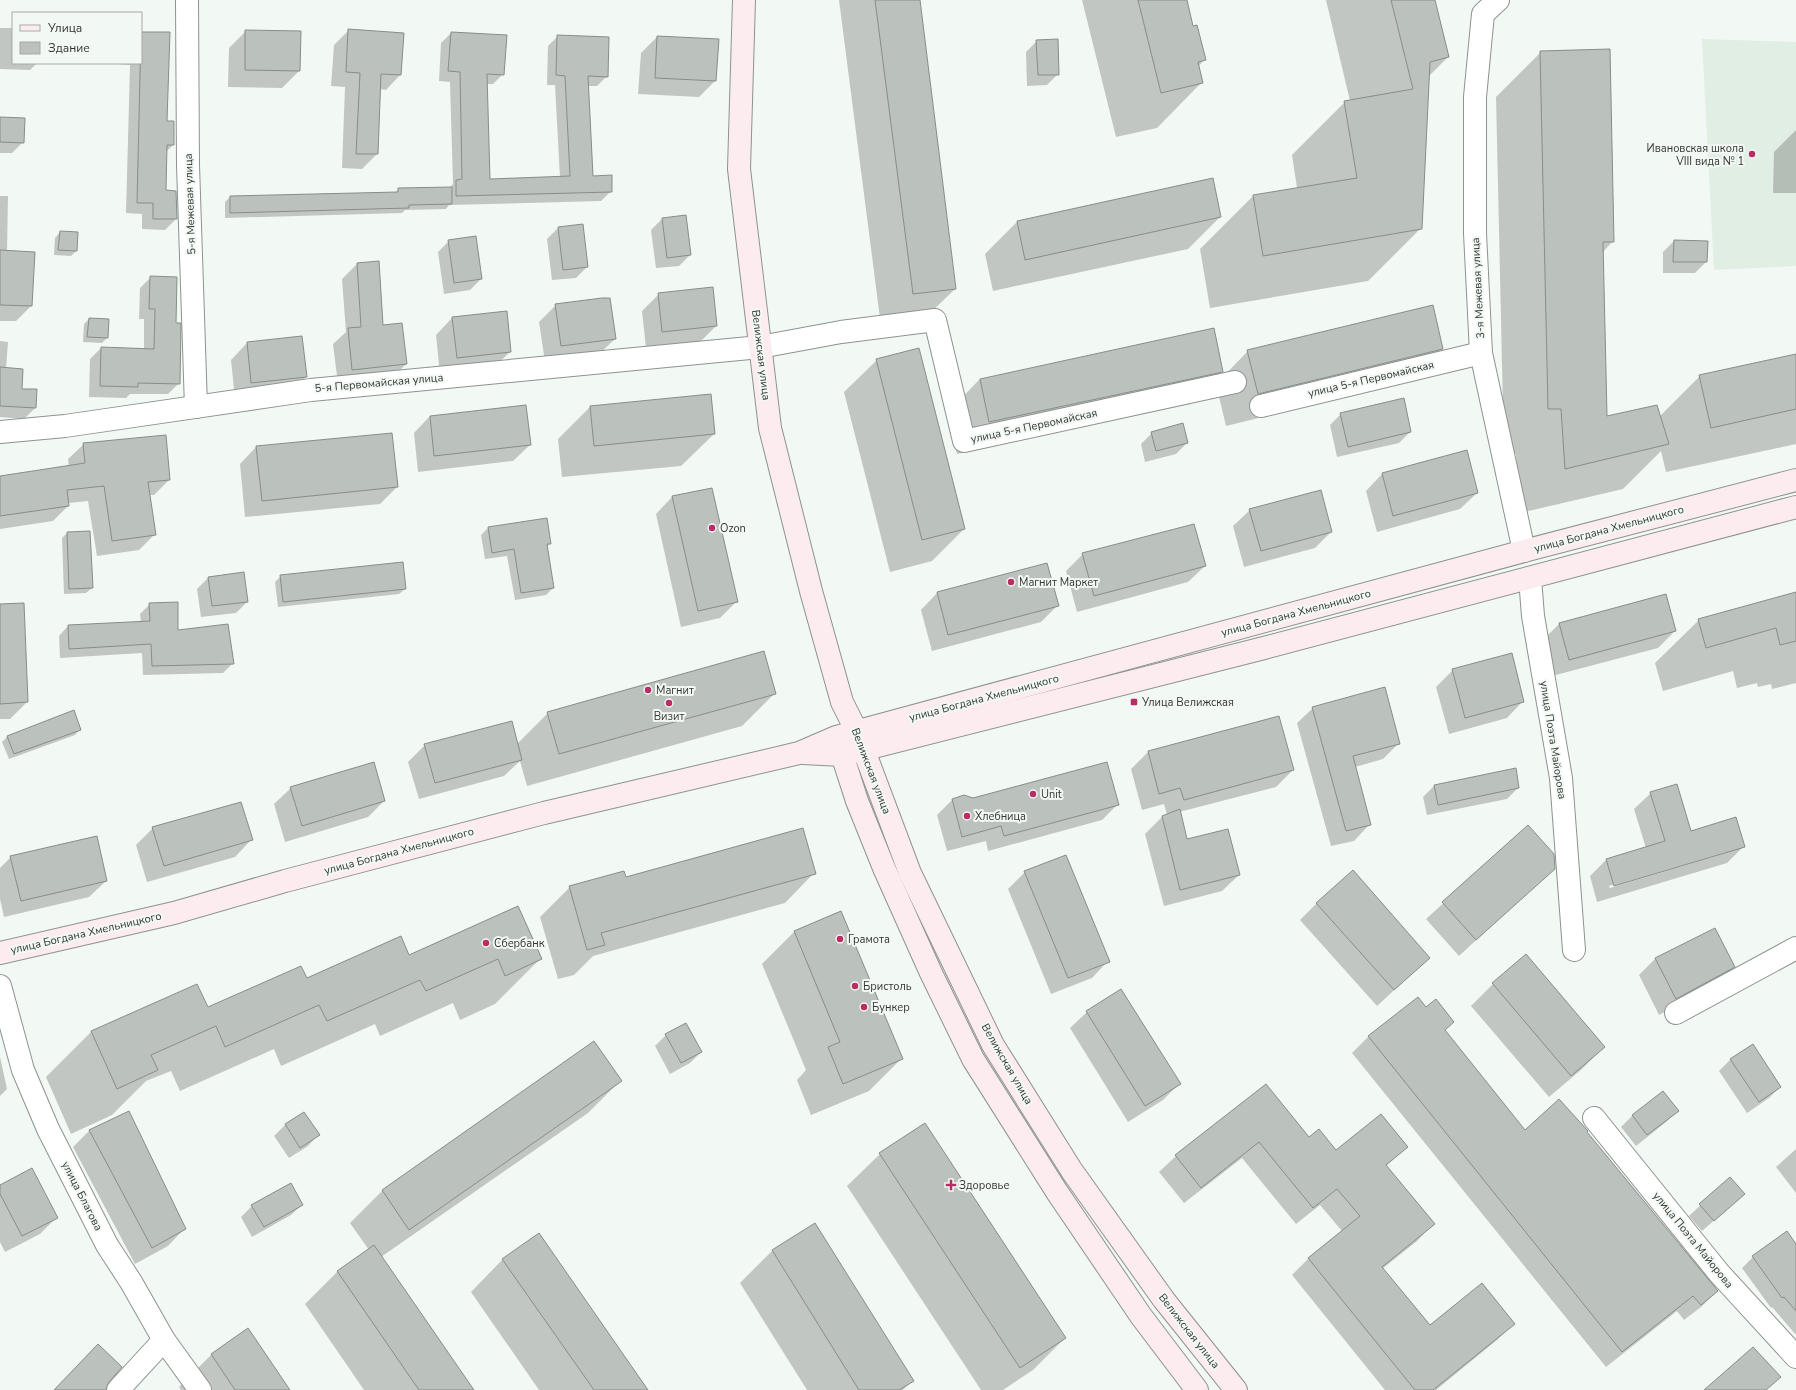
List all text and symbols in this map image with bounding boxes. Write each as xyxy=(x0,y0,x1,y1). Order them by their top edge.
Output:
legend xyxy=(12,12,142,64)
text: Улица xyxy=(47,20,82,36)
text: Здание xyxy=(48,40,90,56)
place label: Ивановская школа VIII вида № 1 xyxy=(1647,141,1744,169)
marker: Ивановская школа VIII вида № 1 xyxy=(1747,149,1757,159)
street label: 5-я Межевая улица xyxy=(181,153,199,255)
street label: 3-я Межевая улица xyxy=(1468,237,1488,339)
street label: Велижская улица xyxy=(748,309,774,401)
street label: улица 5-я Первомайская xyxy=(1306,357,1436,401)
street label: 5-я Первомайская улица xyxy=(314,370,444,396)
street label: улица 5-я Первомайская xyxy=(969,405,1099,447)
street label: улица Богдана Хмельницкого xyxy=(1532,502,1686,556)
place label: Ozon xyxy=(720,521,746,536)
marker: Ozon xyxy=(707,523,717,533)
place label: Магнит Маркет xyxy=(1019,575,1098,590)
marker: Магнит Маркет xyxy=(1006,577,1016,587)
street label: улица Богдана Хмельницкого xyxy=(1219,586,1373,640)
street label: улица Богдана Хмельницкого xyxy=(907,671,1061,725)
street label: улица Поэта Майорова xyxy=(1536,680,1570,800)
place label: Магнит xyxy=(656,683,694,698)
marker: Магнит xyxy=(643,685,653,695)
place label: Улица Велижская xyxy=(1141,695,1234,710)
marker: Улица Велижская xyxy=(1129,697,1139,707)
marker: Визит xyxy=(664,698,674,708)
place label: Визит xyxy=(654,709,684,724)
street label: Велижская улица xyxy=(848,726,894,816)
place label: Unit xyxy=(1041,787,1062,802)
marker: Unit xyxy=(1028,789,1038,799)
place label: Хлебница xyxy=(975,809,1026,824)
marker: Хлебница xyxy=(962,811,972,821)
street label: улица Богдана Хмельницкого xyxy=(322,824,476,878)
street label: улица Богдана Хмельницкого xyxy=(9,908,163,958)
place label: Грамота xyxy=(848,932,890,947)
marker: Грамота xyxy=(835,934,845,944)
place label: Сбербанк xyxy=(494,936,545,951)
marker: Сбербанк xyxy=(481,938,491,948)
place label: Бристоль xyxy=(863,979,912,994)
marker: Бристоль xyxy=(850,981,860,991)
place label: Бункер xyxy=(872,1000,910,1015)
marker: Бункер xyxy=(859,1002,869,1012)
street label: Велижская улица xyxy=(978,1021,1036,1107)
street label: улица Благова xyxy=(58,1159,106,1233)
place label: Здоровье xyxy=(959,1178,1009,1193)
marker: Здоровье xyxy=(946,1180,956,1190)
street label: улица Поэта Майорова xyxy=(1649,1189,1737,1291)
street label: Велижская улица xyxy=(1155,1290,1223,1372)

